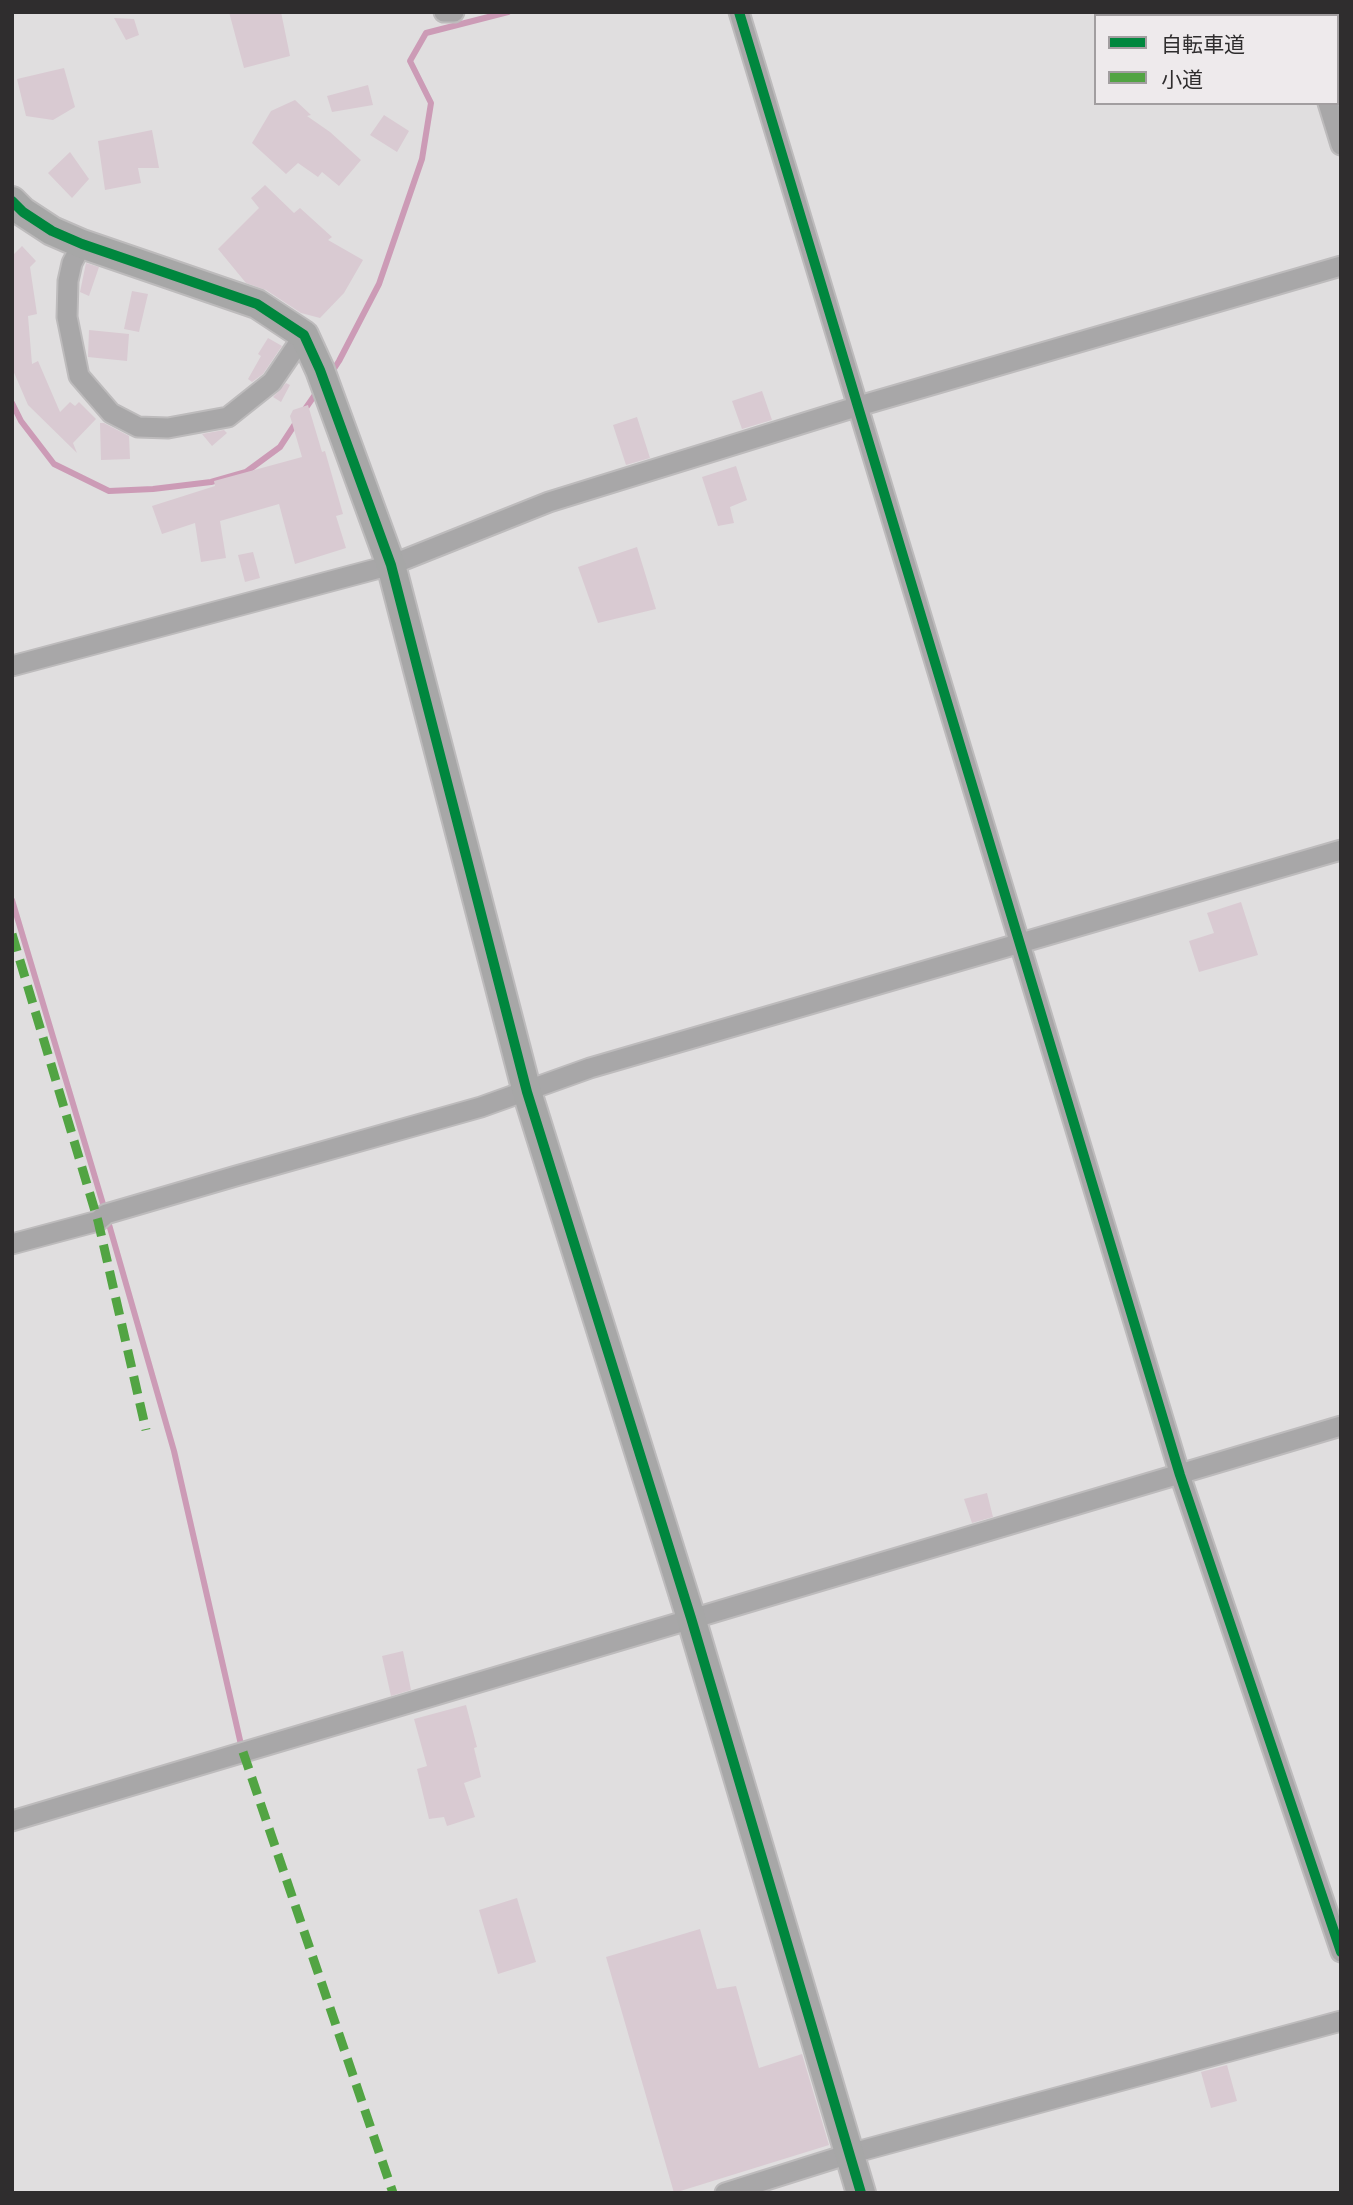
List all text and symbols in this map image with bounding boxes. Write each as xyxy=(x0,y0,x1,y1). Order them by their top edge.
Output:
legend xyxy=(1094,14,1339,105)
text: 自転車道 xyxy=(1161,33,1245,58)
text: 小道 xyxy=(1161,68,1203,93)

